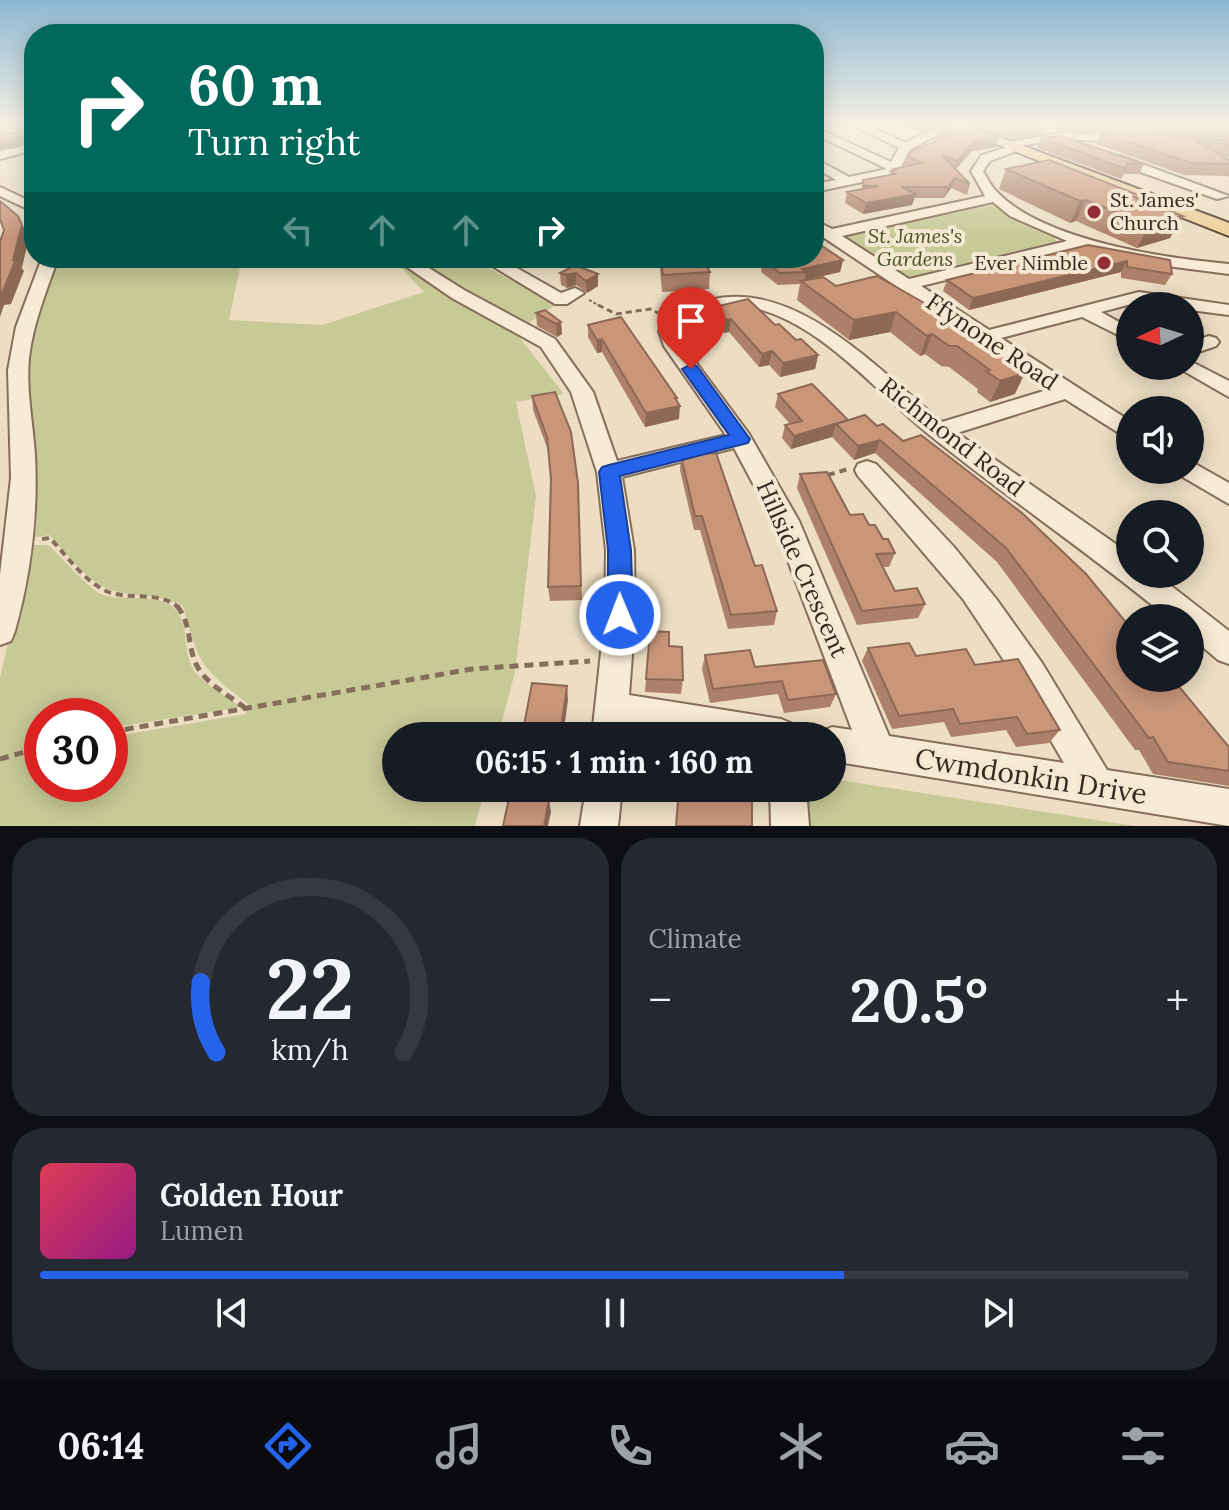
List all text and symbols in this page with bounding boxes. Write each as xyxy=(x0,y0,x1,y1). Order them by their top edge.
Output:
text: 60 m xyxy=(188,49,322,120)
icon: right xyxy=(56,56,160,160)
text: Turn right xyxy=(188,119,361,165)
place label: St. James' Church xyxy=(1110,187,1199,235)
marker: St. James' Church xyxy=(1085,203,1103,221)
icon: left xyxy=(276,208,320,252)
icon: ahead xyxy=(360,208,404,252)
icon: ahead xyxy=(444,208,488,252)
icon: right xyxy=(528,208,572,252)
park label: St. James's Gardens xyxy=(868,223,962,271)
place label: Ever Nimble xyxy=(974,250,1088,275)
marker: Ever Nimble xyxy=(1095,254,1113,272)
street label: Ffynone Road xyxy=(920,286,1064,397)
pin xyxy=(657,287,725,369)
north arrow xyxy=(1116,292,1204,380)
map controls xyxy=(1116,292,1204,692)
icon: arrive xyxy=(669,299,713,343)
street label: Richmond Road xyxy=(874,370,1031,503)
button: sound xyxy=(1116,396,1204,484)
street label: Hillside Crescent xyxy=(750,476,856,663)
button: search xyxy=(1116,500,1204,588)
position arrow xyxy=(578,573,662,657)
button: layers xyxy=(1116,604,1204,692)
speed limit sign: 30 xyxy=(24,698,128,802)
street label: Cwmdonkin Drive xyxy=(912,740,1150,812)
text: 06:15 · 1 min · 160 m xyxy=(475,743,753,781)
text: Climate xyxy=(649,922,742,955)
text: 22 xyxy=(266,935,355,1042)
text: 20.5° xyxy=(850,962,988,1038)
text: − xyxy=(649,972,672,1028)
text: + xyxy=(1166,972,1189,1028)
text: km/h xyxy=(272,1031,349,1068)
text: Golden Hour xyxy=(160,1176,343,1214)
text: Lumen xyxy=(160,1214,244,1247)
icon: previous xyxy=(210,1291,254,1335)
icon: pause xyxy=(593,1291,637,1335)
icon: next xyxy=(976,1291,1020,1335)
icon: directions xyxy=(260,1418,316,1474)
icon: music xyxy=(431,1418,487,1474)
icon: phone xyxy=(602,1418,658,1474)
icon: climate xyxy=(773,1418,829,1474)
icon: car xyxy=(944,1418,1000,1474)
icon: filters xyxy=(1115,1418,1171,1474)
text: 06:14 xyxy=(58,1423,144,1469)

